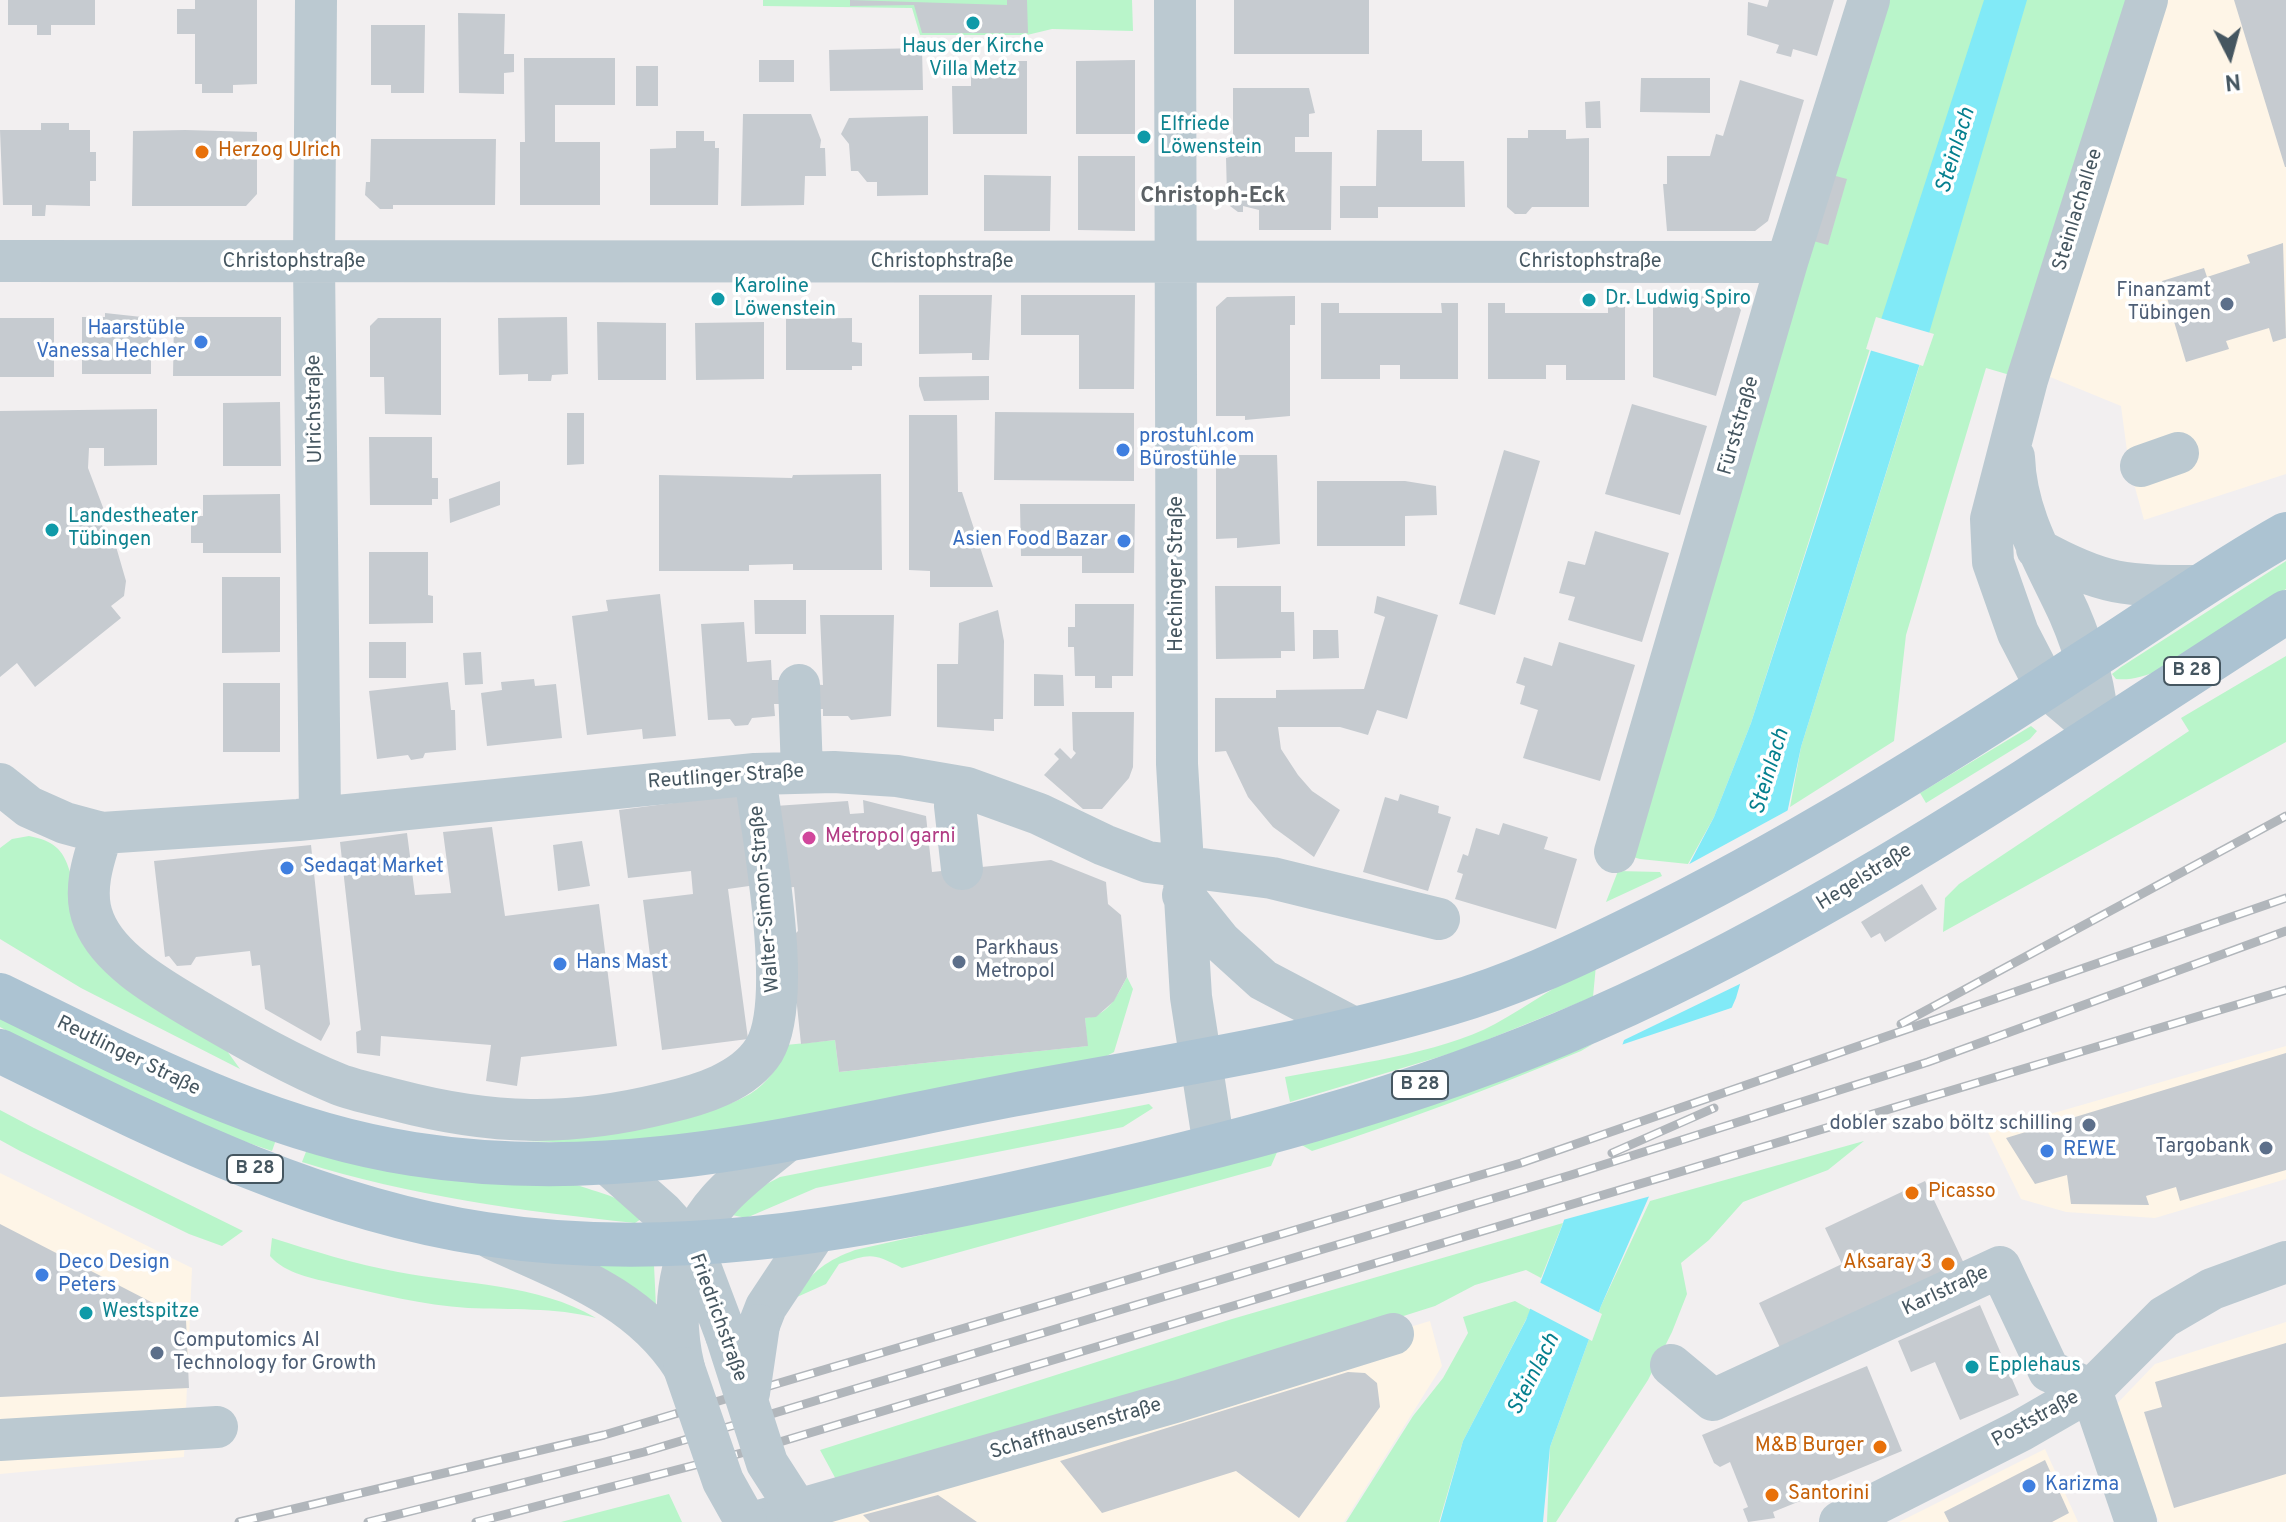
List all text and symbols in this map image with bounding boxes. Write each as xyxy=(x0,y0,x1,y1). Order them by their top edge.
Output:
marker: Haus der Kirche Villa Metz xyxy=(964,14,982,32)
north arrow xyxy=(2190,16,2270,96)
place label: Haus der Kirche Villa Metz xyxy=(902,36,1044,83)
text: N xyxy=(2223,66,2242,95)
water label: Steinlach xyxy=(1931,105,1983,197)
place label: Elfriede Löwenstein xyxy=(1160,114,1262,161)
marker: Elfriede Löwenstein xyxy=(1135,128,1153,146)
place label: Herzog Ulrich xyxy=(218,140,341,164)
marker: Herzog Ulrich xyxy=(193,143,211,161)
street label: Steinlachallee xyxy=(2049,146,2109,274)
district label: Christoph-Eck xyxy=(1140,185,1286,211)
street label: Christophstraße xyxy=(222,251,366,275)
street label: Christophstraße xyxy=(870,251,1014,275)
street label: Christophstraße xyxy=(1518,251,1662,275)
place label: Karoline Löwenstein xyxy=(734,276,836,323)
place label: Finanzamt Tübingen xyxy=(2116,280,2211,327)
place label: Dr. Ludwig Spiro xyxy=(1605,288,1751,312)
marker: Karoline Löwenstein xyxy=(709,290,727,308)
marker: Dr. Ludwig Spiro xyxy=(1580,291,1598,309)
marker: Finanzamt Tübingen xyxy=(2218,295,2236,313)
place label: Haarstüble Vanessa Hechler xyxy=(36,318,185,365)
marker: Haarstüble Vanessa Hechler xyxy=(192,333,210,351)
street label: Ulrichstraße xyxy=(303,354,329,464)
street label: Fürststraße xyxy=(1714,374,1766,478)
place label: prostuhl.com Bürostühle xyxy=(1139,426,1254,473)
marker: prostuhl.com Bürostühle xyxy=(1114,441,1132,459)
street label: Hechinger Straße xyxy=(1166,496,1190,652)
place label: Landestheater Tübingen xyxy=(68,506,198,553)
marker: Landestheater Tübingen xyxy=(43,521,61,539)
place label: Asien Food Bazar xyxy=(952,529,1108,553)
marker: Asien Food Bazar xyxy=(1115,532,1133,550)
road number: B 28 xyxy=(2164,657,2220,685)
water label: Steinlach xyxy=(1745,726,1797,818)
street label: Reutlinger Straße xyxy=(647,761,805,795)
street label: Walter-Simon-Straße xyxy=(746,804,786,994)
place label: Metropol garni xyxy=(825,826,956,850)
marker: Metropol garni xyxy=(800,829,818,847)
street label: Hegelstraße xyxy=(1813,839,1917,917)
place label: Sedaqat Market xyxy=(303,856,444,880)
marker: Sedaqat Market xyxy=(278,859,296,877)
place label: Parkhaus Metropol xyxy=(975,938,1059,985)
place label: Hans Mast xyxy=(576,952,668,976)
marker: Parkhaus Metropol xyxy=(950,953,968,971)
marker: Hans Mast xyxy=(551,955,569,973)
street label: Reutlinger Straße xyxy=(52,1012,204,1102)
road number: B 28 xyxy=(1392,1071,1448,1099)
place label: dobler szabo böltz schilling xyxy=(1829,1113,2073,1137)
marker: dobler szabo böltz schilling xyxy=(2080,1116,2098,1134)
place label: Targobank xyxy=(2155,1136,2250,1160)
place label: REWE xyxy=(2063,1139,2117,1163)
marker: Targobank xyxy=(2257,1139,2275,1157)
marker: REWE xyxy=(2038,1142,2056,1160)
road number: B 28 xyxy=(227,1155,283,1183)
place label: Picasso xyxy=(1928,1181,1996,1205)
marker: Picasso xyxy=(1903,1184,1921,1202)
street label: Friedrichstraße xyxy=(683,1251,751,1385)
place label: Deco Design Peters xyxy=(58,1252,170,1299)
place label: Aksaray 3 xyxy=(1843,1252,1932,1276)
marker: Aksaray 3 xyxy=(1939,1255,1957,1273)
street label: Karlstraße xyxy=(1899,1262,1993,1322)
marker: Deco Design Peters xyxy=(33,1266,51,1284)
place label: Westspitze xyxy=(102,1301,199,1325)
marker: Westspitze xyxy=(77,1304,95,1322)
place label: Computomics AI Technology for Growth xyxy=(173,1330,376,1377)
water label: Steinlach xyxy=(1503,1330,1567,1420)
marker: Computomics AI Technology for Growth xyxy=(148,1344,166,1362)
place label: Epplehaus xyxy=(1988,1355,2081,1379)
marker: Epplehaus xyxy=(1963,1358,1981,1376)
street label: Poststraße xyxy=(1988,1386,2084,1454)
street label: Schaffhausenstraße xyxy=(988,1394,1164,1466)
place label: M&B Burger xyxy=(1755,1435,1864,1459)
marker: M&B Burger xyxy=(1871,1438,1889,1456)
place label: Karizma xyxy=(2045,1474,2119,1498)
marker: Karizma xyxy=(2020,1477,2038,1495)
place label: Santorini xyxy=(1788,1483,1869,1507)
marker: Santorini xyxy=(1763,1486,1781,1504)

